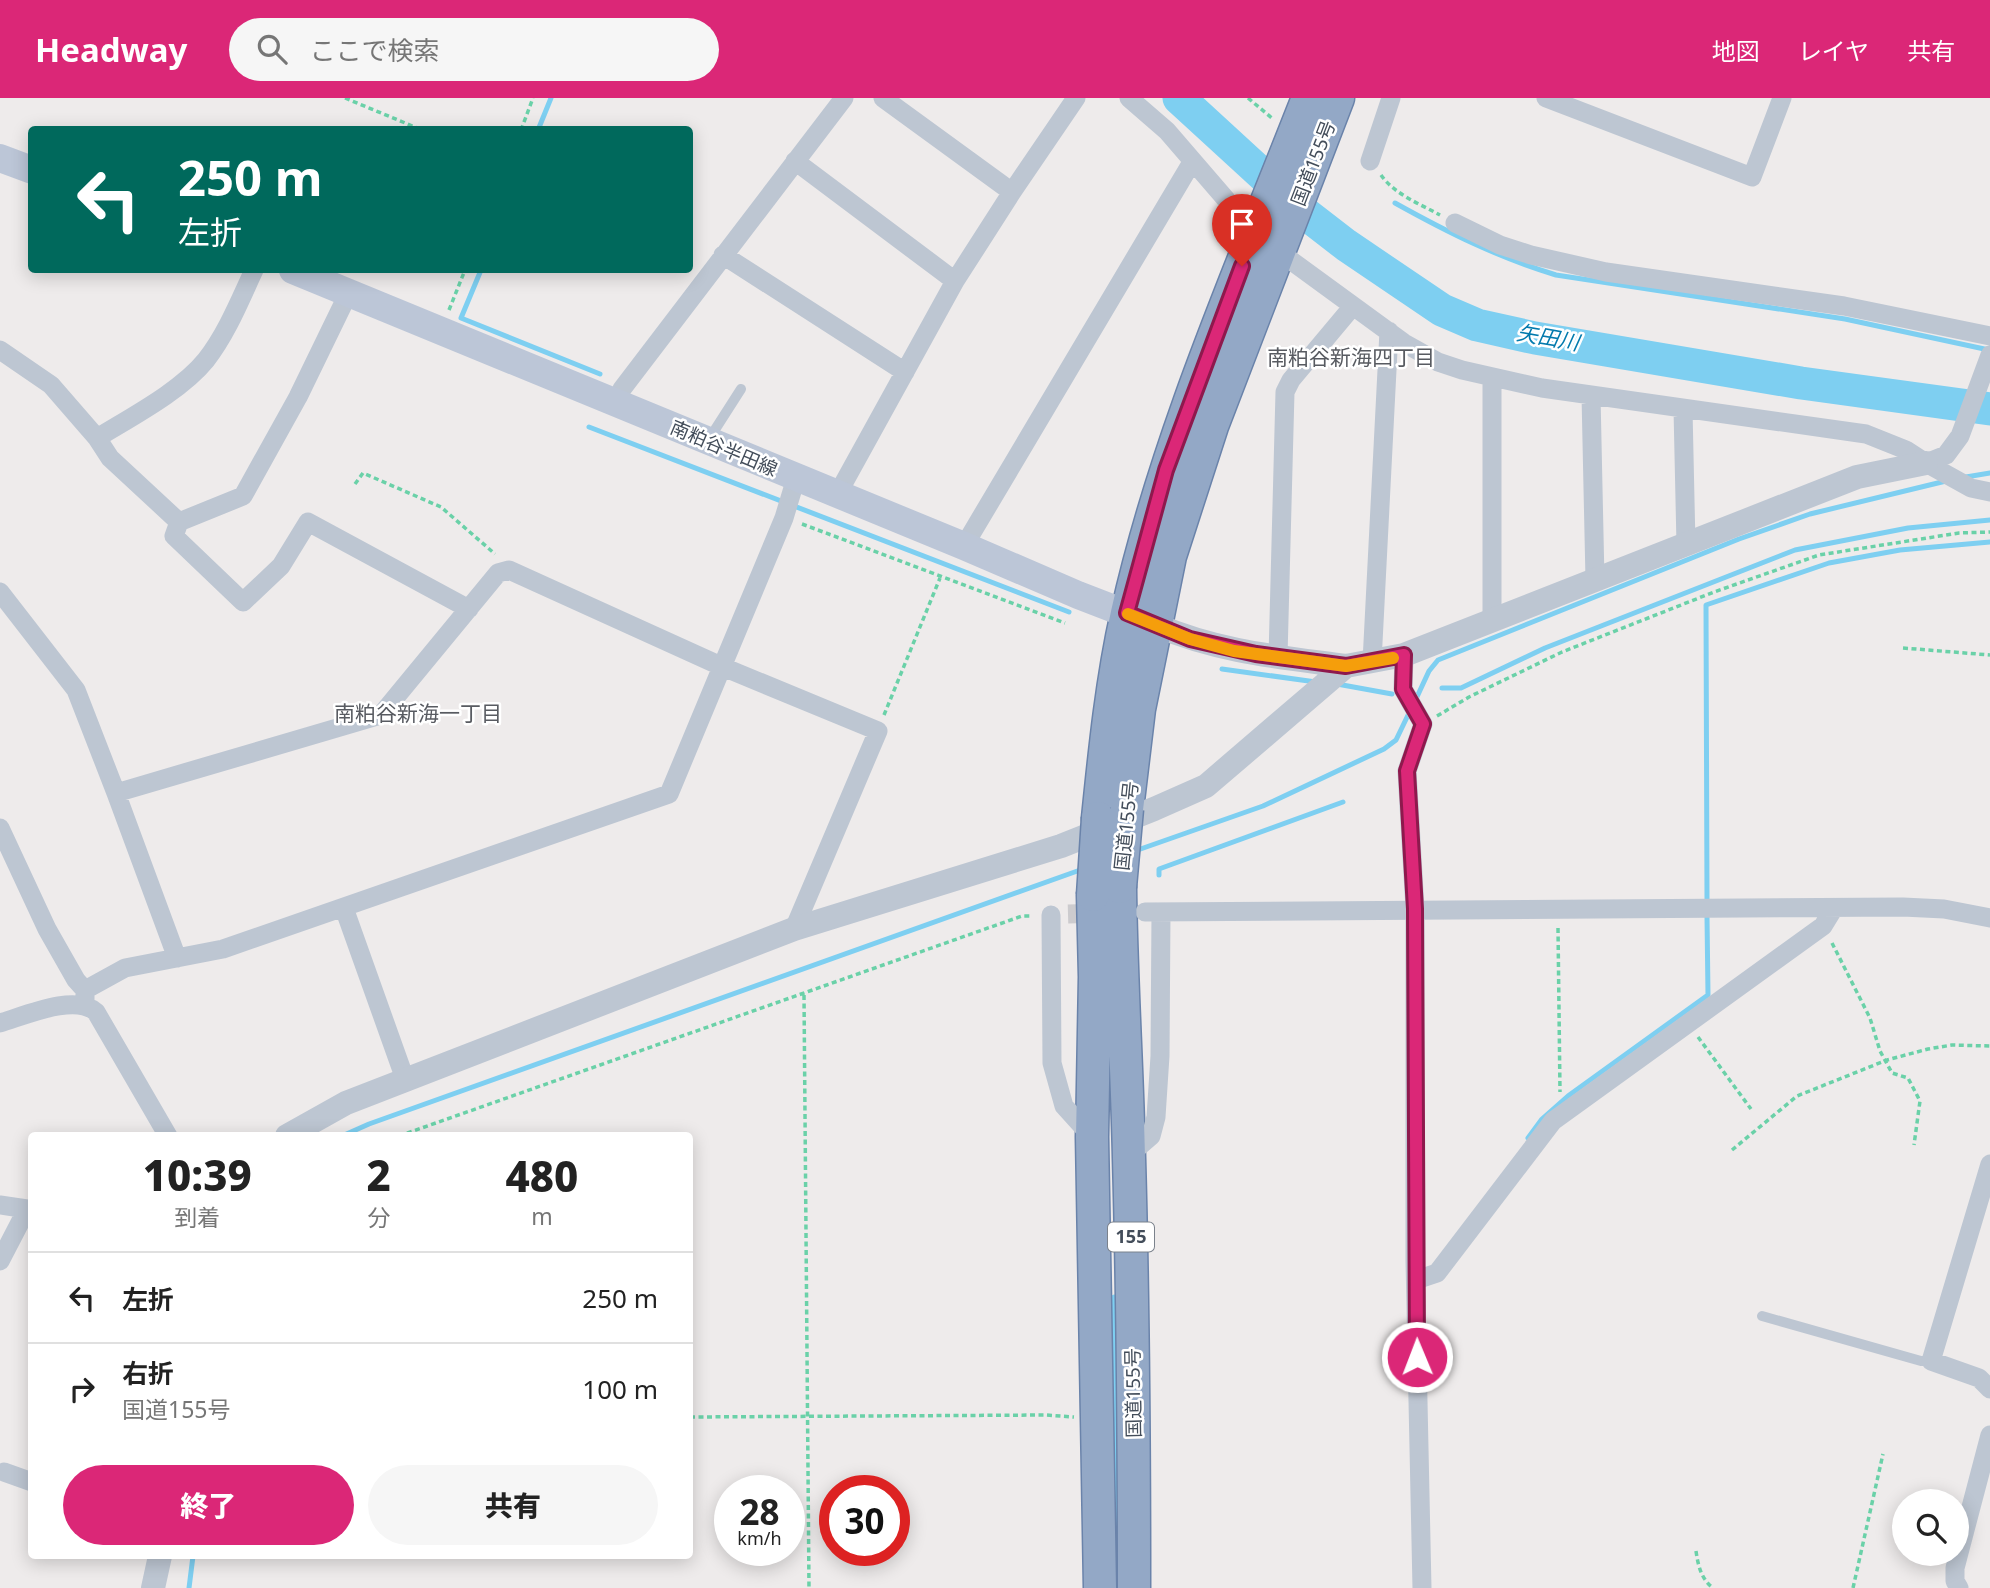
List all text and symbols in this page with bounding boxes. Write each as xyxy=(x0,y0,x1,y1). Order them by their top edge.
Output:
search box xyxy=(229,18,719,81)
text: Headway xyxy=(35,27,187,72)
icon: search xyxy=(253,30,291,68)
text: ここで検索 xyxy=(309,32,439,68)
text: 地図 xyxy=(1712,34,1760,67)
text: レイヤ xyxy=(1798,34,1869,67)
text: 共有 xyxy=(1907,34,1955,67)
street label: 国道155号 xyxy=(1285,117,1341,209)
text: 250 m xyxy=(178,144,323,210)
icon: left xyxy=(63,154,154,245)
pin xyxy=(1212,194,1272,266)
icon: arrive xyxy=(1223,205,1261,243)
text: 左折 xyxy=(178,210,242,253)
water label: 矢田川 xyxy=(1515,318,1584,357)
district label: 南粕谷新海四丁目 xyxy=(1267,343,1435,371)
street label: 南粕谷半田線 xyxy=(666,414,782,482)
district label: 南粕谷新海一丁目 xyxy=(334,699,502,727)
street label: 国道155号 xyxy=(1108,780,1144,872)
text: 10:39 xyxy=(143,1146,252,1203)
text: 2 xyxy=(366,1146,391,1203)
text: 480 xyxy=(505,1147,578,1204)
text: m xyxy=(531,1200,553,1232)
text: 到着 xyxy=(174,1201,220,1233)
text: 分 xyxy=(367,1201,390,1233)
road number: 155 xyxy=(1108,1222,1154,1252)
icon: left xyxy=(63,1279,101,1317)
text: 250 m xyxy=(582,1280,658,1316)
text: 左折 xyxy=(122,1281,174,1317)
position arrow xyxy=(1380,1320,1454,1394)
street label: 国道155号 xyxy=(1119,1348,1147,1438)
text: 右折 xyxy=(122,1355,174,1391)
icon: right xyxy=(63,1370,101,1408)
text: 100 m xyxy=(582,1371,658,1407)
text: 国道155号 xyxy=(122,1393,230,1425)
button: 終了 xyxy=(63,1465,354,1545)
button: 共有 xyxy=(368,1465,658,1545)
speed limit sign: 30 xyxy=(819,1475,910,1566)
text: 28 xyxy=(739,1488,780,1535)
map controls xyxy=(1892,1489,1969,1566)
button: search xyxy=(1892,1489,1969,1566)
text: km/h xyxy=(737,1526,782,1550)

